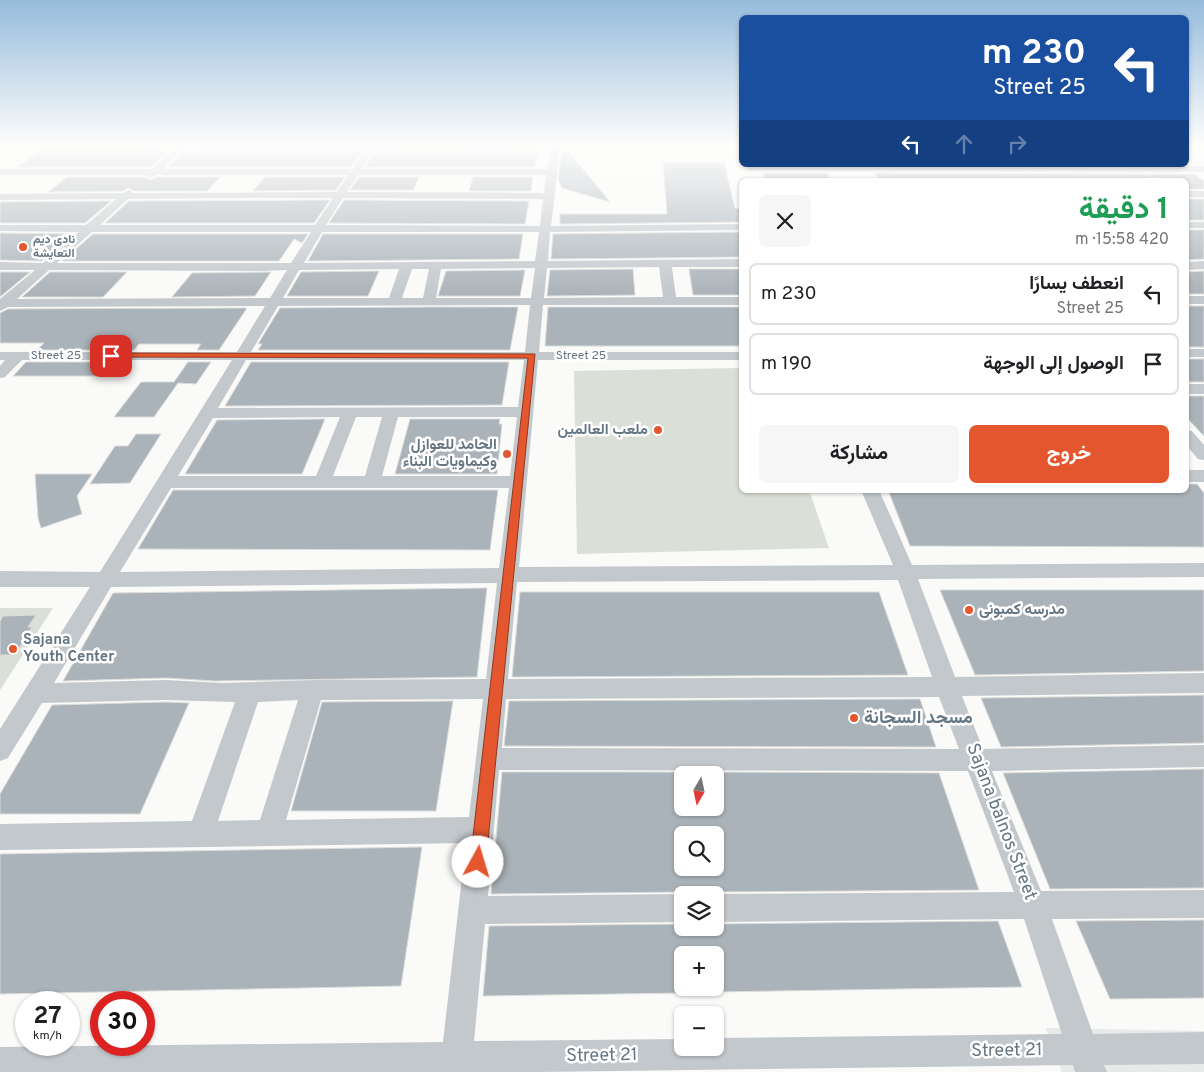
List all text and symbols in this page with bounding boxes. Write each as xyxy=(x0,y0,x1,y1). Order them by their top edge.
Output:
text: 230 m xyxy=(982,32,1086,76)
icon: left xyxy=(1104,35,1169,100)
text: Street 25 xyxy=(993,75,1086,102)
icon: left xyxy=(897,130,925,158)
icon: ahead xyxy=(950,130,978,158)
icon: right xyxy=(1003,130,1031,158)
text: 1 دقيقة xyxy=(1079,192,1169,229)
button: close xyxy=(759,195,811,247)
text: 420 m · 15:58 xyxy=(1075,230,1169,250)
place label: نادى ديم التعايشة xyxy=(33,232,76,262)
marker: نادى ديم التعايشة xyxy=(17,241,29,253)
text: انعطف يسارًا xyxy=(1029,272,1124,296)
icon: left xyxy=(1139,280,1167,308)
text: 230 m xyxy=(761,282,817,306)
text: Street 25 xyxy=(1056,299,1124,319)
pin xyxy=(90,335,132,377)
icon: arrive xyxy=(97,342,125,370)
street label: Street 25 xyxy=(31,348,81,364)
street label: Street 25 xyxy=(556,348,606,364)
icon: arrive xyxy=(1139,350,1167,378)
text: 190 m xyxy=(761,352,812,376)
text: الوصول إلى الوجهة xyxy=(983,352,1124,376)
place label: ملعب العالمين xyxy=(558,421,648,440)
marker: ملعب العالمين xyxy=(652,424,664,436)
button: مشاركة xyxy=(759,425,959,483)
button: خروج xyxy=(969,425,1169,483)
place label: الحامد للعوازل وكيماويات البناء xyxy=(403,436,497,472)
marker: الحامد للعوازل وكيماويات البناء xyxy=(501,448,513,460)
place label: مدرسه كمبونى xyxy=(979,601,1065,620)
marker: مدرسه كمبونى xyxy=(963,604,975,616)
place label: Sajana Youth Center xyxy=(23,631,115,667)
marker: Sajana Youth Center xyxy=(7,643,19,655)
place label: مسجد السجانة xyxy=(864,707,973,730)
marker: مسجد السجانة xyxy=(848,712,860,724)
street label: Sajana balnos Street xyxy=(961,740,1041,904)
north arrow xyxy=(674,766,724,816)
map controls xyxy=(674,766,724,1056)
button: search xyxy=(674,826,724,876)
position arrow xyxy=(451,835,503,887)
button: layers xyxy=(674,886,724,936)
button: + xyxy=(674,946,724,996)
speed limit sign: 30 xyxy=(90,991,155,1056)
text: 27 xyxy=(33,1001,62,1033)
button: − xyxy=(674,1006,724,1056)
text: km/h xyxy=(33,1028,62,1044)
street label: Street 21 xyxy=(971,1039,1043,1063)
street label: Street 21 xyxy=(566,1044,638,1068)

